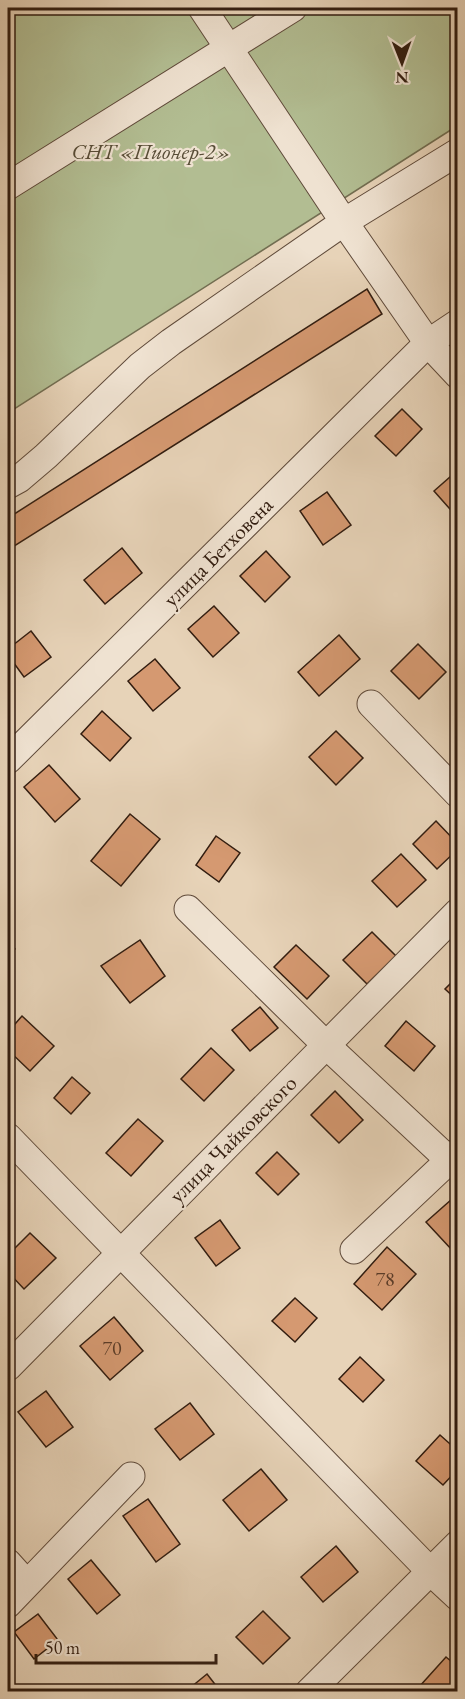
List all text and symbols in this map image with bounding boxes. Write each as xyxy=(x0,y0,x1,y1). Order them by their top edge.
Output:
north arrow xyxy=(372,33,432,93)
text: N xyxy=(396,67,409,88)
park label: СНТ «Пионер-2» xyxy=(71,137,231,166)
street label: улица Бетховена xyxy=(157,491,279,613)
street label: улица Чайковского xyxy=(163,1069,303,1209)
house number: 78 xyxy=(375,1266,395,1292)
house number: 70 xyxy=(102,1335,122,1361)
scale bar xyxy=(36,1627,216,1665)
text: 50 m xyxy=(45,1636,80,1659)

